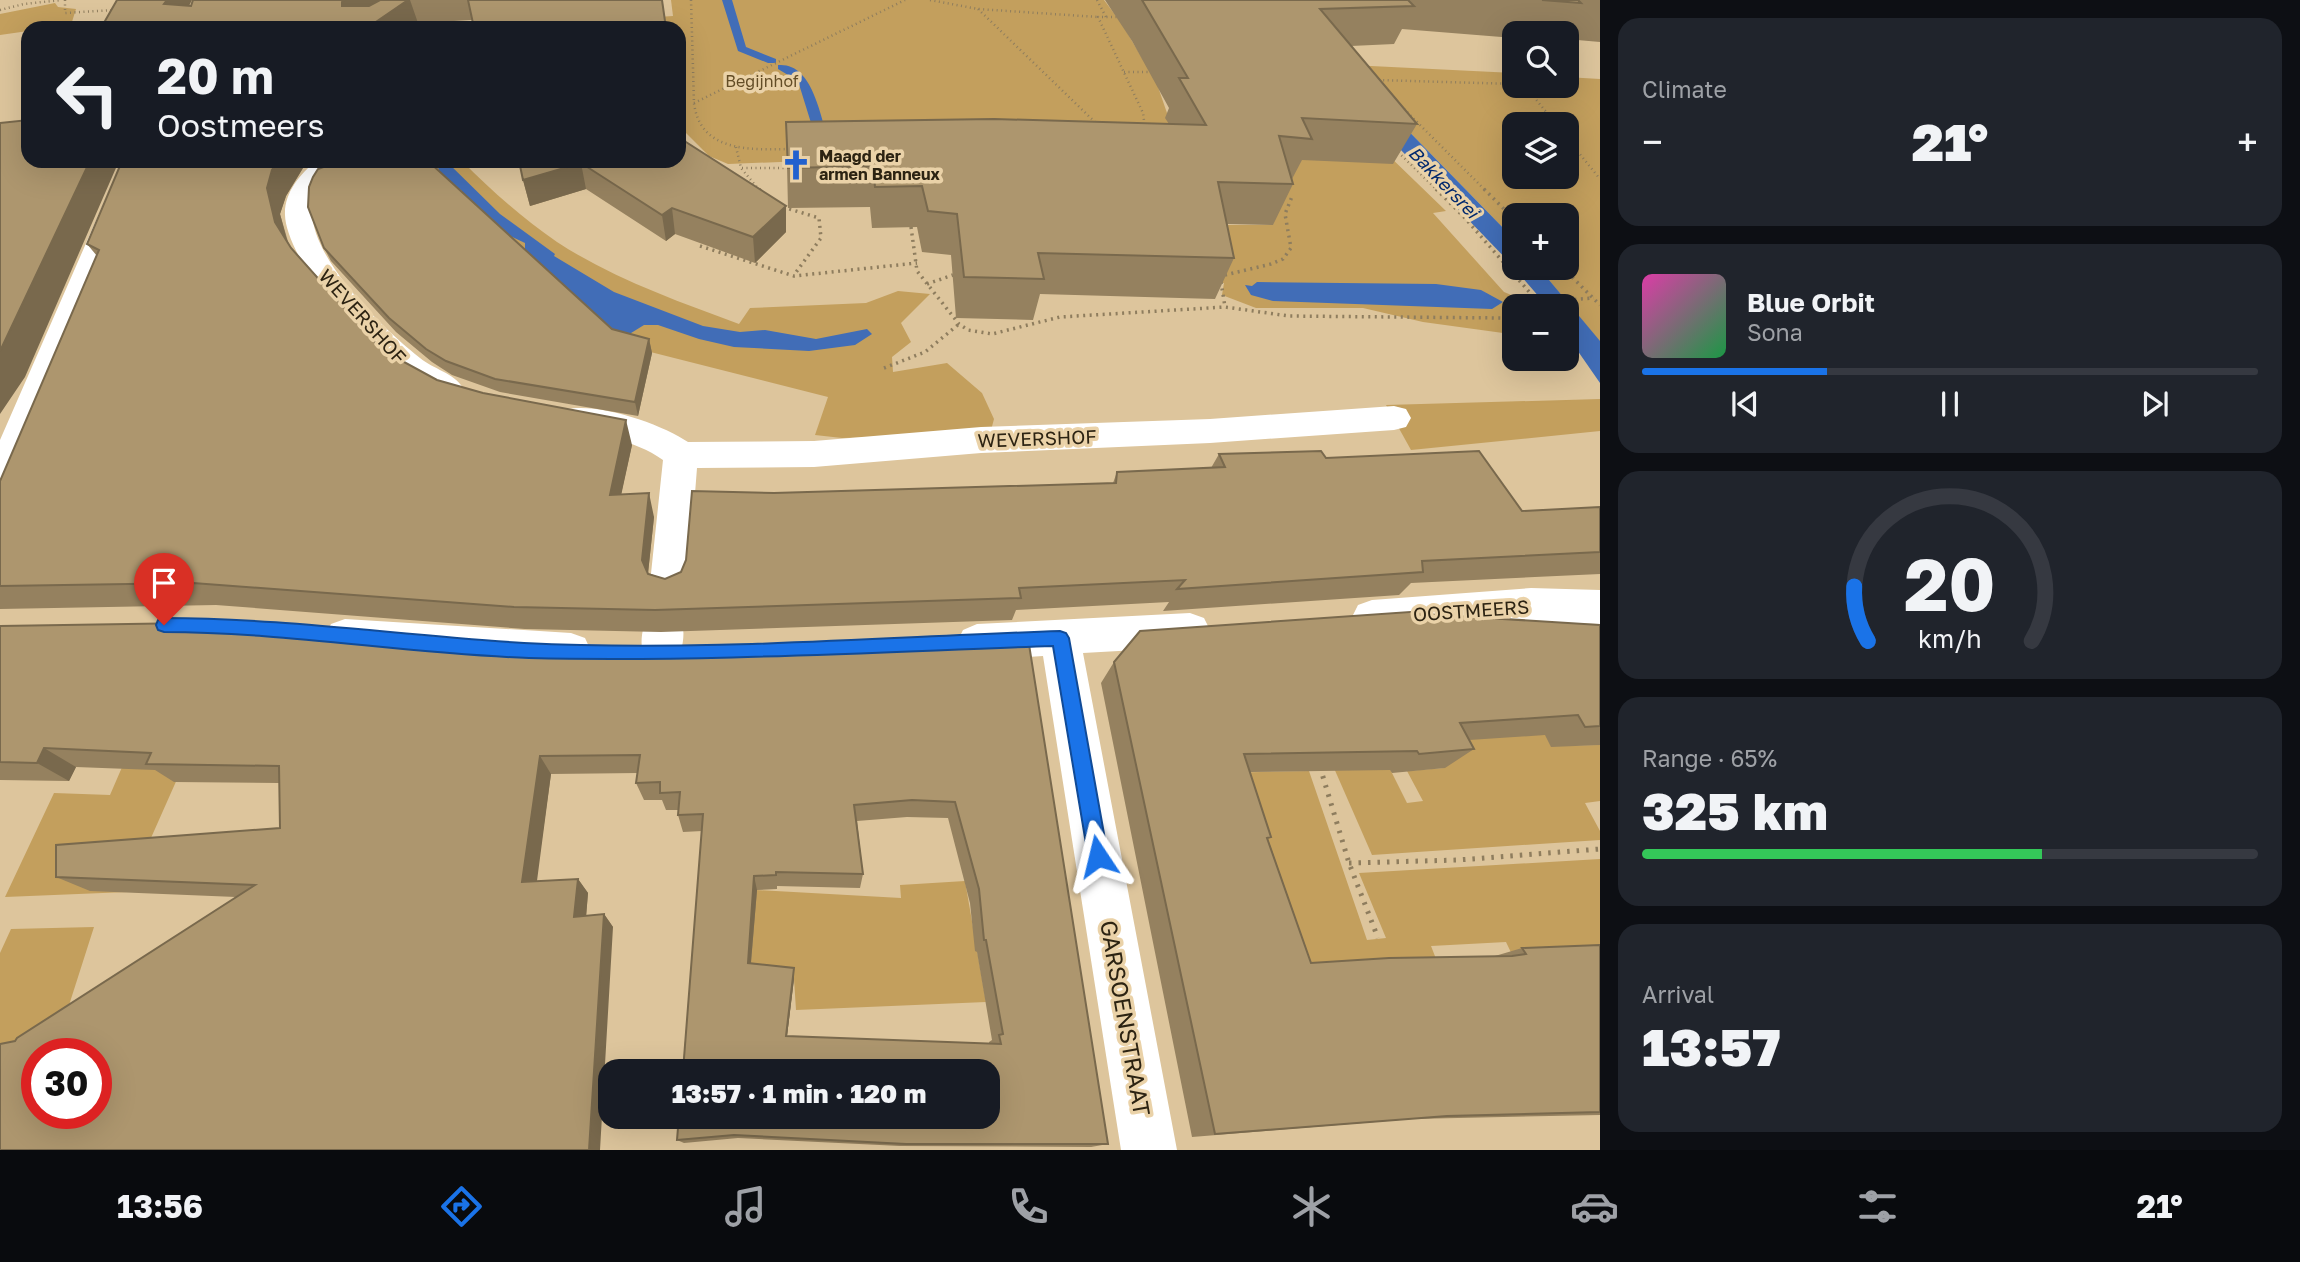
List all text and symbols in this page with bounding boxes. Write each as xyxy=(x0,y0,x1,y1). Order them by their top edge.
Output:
map controls xyxy=(1502,21,1579,371)
button: search xyxy=(1502,21,1579,98)
text: 20 m xyxy=(157,46,274,105)
icon: left xyxy=(42,49,133,140)
park label: Begijnhof xyxy=(725,71,799,91)
text: Climate xyxy=(1642,75,1727,103)
text: Oostmeers xyxy=(157,106,325,144)
text: 21° xyxy=(1912,110,1988,172)
button: layers xyxy=(1502,112,1579,189)
text: − xyxy=(1642,119,1663,164)
text: + xyxy=(2237,119,2258,164)
water label: Bakkersrei xyxy=(1404,142,1485,224)
place label: Maagd der armen Banneux xyxy=(819,146,941,184)
church icon: Maagd der armen Banneux xyxy=(779,148,813,182)
button: + xyxy=(1502,203,1579,280)
street label: WEVERSHOF xyxy=(315,264,411,368)
text: Blue Orbit xyxy=(1747,287,1875,318)
button: − xyxy=(1502,294,1579,371)
text: Sona xyxy=(1747,318,1803,346)
icon: previous xyxy=(1726,385,1764,423)
icon: pause xyxy=(1931,385,1969,423)
icon: next xyxy=(2136,385,2174,423)
street label: WEVERSHOF xyxy=(977,424,1097,452)
text: 20 xyxy=(1904,540,1996,627)
pin xyxy=(134,553,194,625)
icon: arrive xyxy=(145,564,183,602)
street label: OOSTMEERS xyxy=(1412,594,1530,626)
text: km/h xyxy=(1918,623,1982,654)
text: Range · 65% xyxy=(1642,744,1777,772)
text: 325 km xyxy=(1642,779,1828,841)
position arrow xyxy=(1061,819,1135,893)
street label: GARSOENSTRAAT xyxy=(1095,918,1157,1118)
text: Arrival xyxy=(1642,980,1714,1008)
text: 13:57 xyxy=(1642,1015,1781,1077)
speed limit sign: 30 xyxy=(21,1038,112,1129)
text: 13:57 · 1 min · 120 m xyxy=(672,1078,926,1109)
icon: directions xyxy=(437,1182,486,1231)
icon: music xyxy=(721,1182,770,1231)
icon: phone xyxy=(1004,1182,1053,1231)
icon: climate xyxy=(1287,1182,1336,1231)
icon: car xyxy=(1570,1182,1619,1231)
icon: filters xyxy=(1853,1182,1902,1231)
text: 13:56 xyxy=(117,1187,203,1225)
text: 21° xyxy=(2137,1187,2183,1225)

